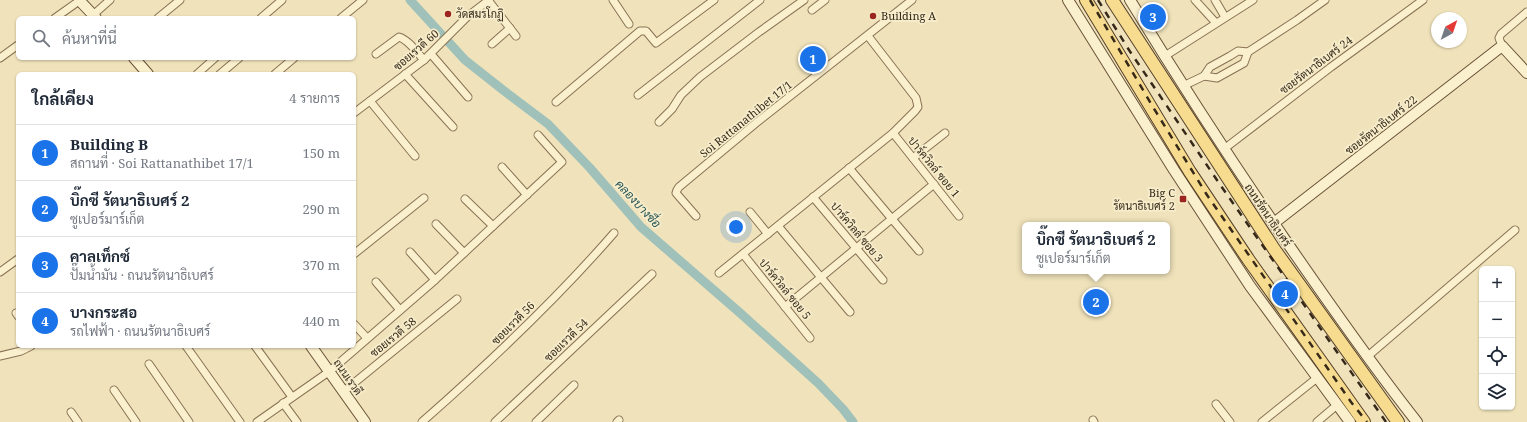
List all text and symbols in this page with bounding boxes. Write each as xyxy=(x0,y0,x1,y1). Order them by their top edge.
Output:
pin: 3 xyxy=(1140,2,1166,32)
place label: วัดสมรโกฏิ xyxy=(456,6,504,22)
place label: Building A xyxy=(881,8,936,23)
marker: วัดสมรโกฏิ xyxy=(443,9,453,19)
marker: Building A xyxy=(868,11,878,21)
north arrow xyxy=(1431,12,1467,48)
search box xyxy=(16,16,356,60)
street label: ซอยเรวดี 60 xyxy=(390,26,442,74)
icon: search xyxy=(30,27,52,49)
text: ค้นหาที่นี่ xyxy=(62,28,117,48)
street label: ซอยรัตนาธิเบศร์ 24 xyxy=(1276,32,1355,97)
pin: 1 xyxy=(800,44,826,74)
street label: Soi Rattanathibet 17/1 xyxy=(696,77,795,161)
text: ใกล้เคียง xyxy=(32,87,94,110)
text: 4 รายการ xyxy=(289,89,340,107)
street label: ซอยรัตนาธิเบศร์ 22 xyxy=(1342,92,1420,157)
street label: ปาร์ควิลล์ ซอย 1 xyxy=(905,133,964,200)
text: Building B xyxy=(70,134,148,154)
text: 1 xyxy=(41,144,49,162)
text: 150 m xyxy=(303,144,340,162)
text: สถานที่ · Soi Rattanathibet 17/1 xyxy=(70,154,254,172)
water label: คลองบางซื่อ xyxy=(612,175,667,231)
street label: ถนนรัตนาธิเบศร์ xyxy=(1242,180,1295,249)
place label: Big C รัตนาธิเบศร์ 2 xyxy=(1113,185,1175,213)
text: บิ๊กซี รัตนาธิเบศร์ 2 xyxy=(70,190,190,210)
marker: Big C รัตนาธิเบศร์ 2 xyxy=(1178,194,1188,204)
street label: ปาร์ควิลล์ ซอย 3 xyxy=(828,198,887,265)
text: 2 xyxy=(41,200,49,218)
text: 290 m xyxy=(303,200,340,218)
text: ซูเปอร์มาร์เก็ต xyxy=(70,210,144,228)
your location xyxy=(726,217,746,237)
popup xyxy=(1022,222,1170,274)
text: บิ๊กซี รัตนาธิเบศร์ 2 xyxy=(1036,229,1156,249)
text: คาลเท็กซ์ xyxy=(70,246,130,266)
text: ซูเปอร์มาร์เก็ต xyxy=(1036,249,1111,267)
street label: ปาร์ควิลล์ ซอย 5 xyxy=(756,255,815,322)
text: 3 xyxy=(41,256,49,274)
text: 370 m xyxy=(303,256,340,274)
text: ปั๊มน้ำมัน · ถนนรัตนาธิเบศร์ xyxy=(70,266,214,284)
map controls xyxy=(1479,266,1515,410)
button: + xyxy=(1479,266,1515,302)
pin: 4 xyxy=(1272,279,1298,309)
pin: 2 xyxy=(1083,287,1109,317)
street label: ซอยเรวดี 56 xyxy=(488,298,538,348)
text: บางกระสอ xyxy=(70,302,137,322)
button: − xyxy=(1479,302,1515,338)
text: 4 xyxy=(41,312,49,330)
text: 440 m xyxy=(303,312,340,330)
street label: ซอยเรวดี 58 xyxy=(366,313,419,360)
street label: ซอยเรวดี 54 xyxy=(540,315,591,364)
text: รถไฟฟ้า · ถนนรัตนาธิเบศร์ xyxy=(70,322,210,340)
button: locate xyxy=(1479,338,1515,374)
street label: ถนนเรวดี xyxy=(330,355,366,398)
button: layers xyxy=(1479,374,1515,410)

